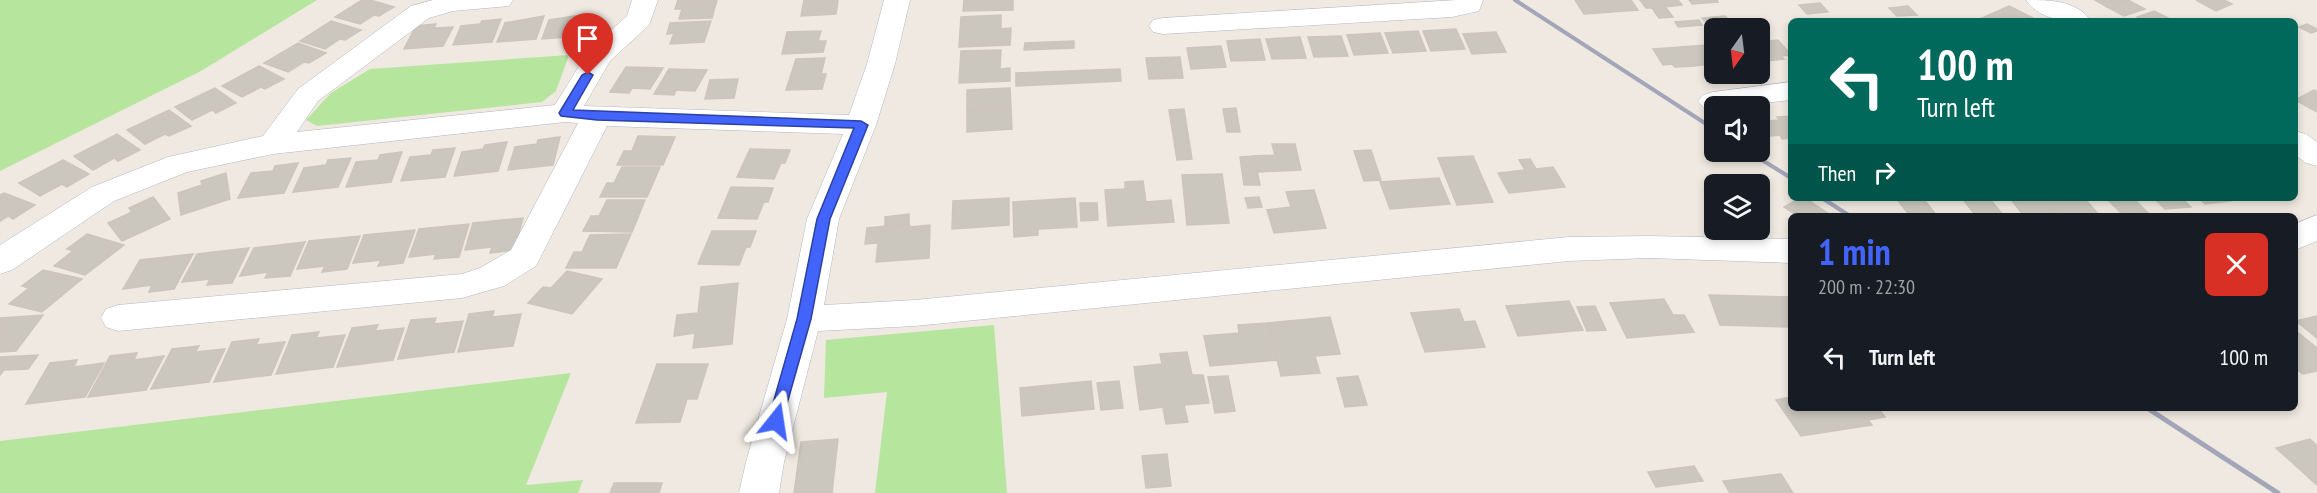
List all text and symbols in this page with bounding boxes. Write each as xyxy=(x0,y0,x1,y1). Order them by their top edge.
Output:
pin xyxy=(562,13,613,75)
north arrow xyxy=(1704,18,1770,84)
map controls xyxy=(1704,18,1770,240)
icon: arrive xyxy=(571,22,604,55)
text: 100 m xyxy=(1917,37,2014,92)
icon: left xyxy=(1818,42,1896,120)
text: Turn left xyxy=(1917,90,1995,124)
button: sound xyxy=(1704,96,1770,162)
icon: right xyxy=(1868,156,1901,189)
text: Then xyxy=(1818,159,1856,187)
button: layers xyxy=(1704,174,1770,240)
text: 1 min xyxy=(1818,228,1891,275)
button: close xyxy=(2205,233,2268,296)
text: 200 m · 22:30 xyxy=(1818,274,1915,300)
icon: left xyxy=(1818,341,1851,374)
text: Turn left xyxy=(1869,343,1935,371)
text: 100 m xyxy=(2219,343,2268,371)
position arrow xyxy=(744,389,808,453)

